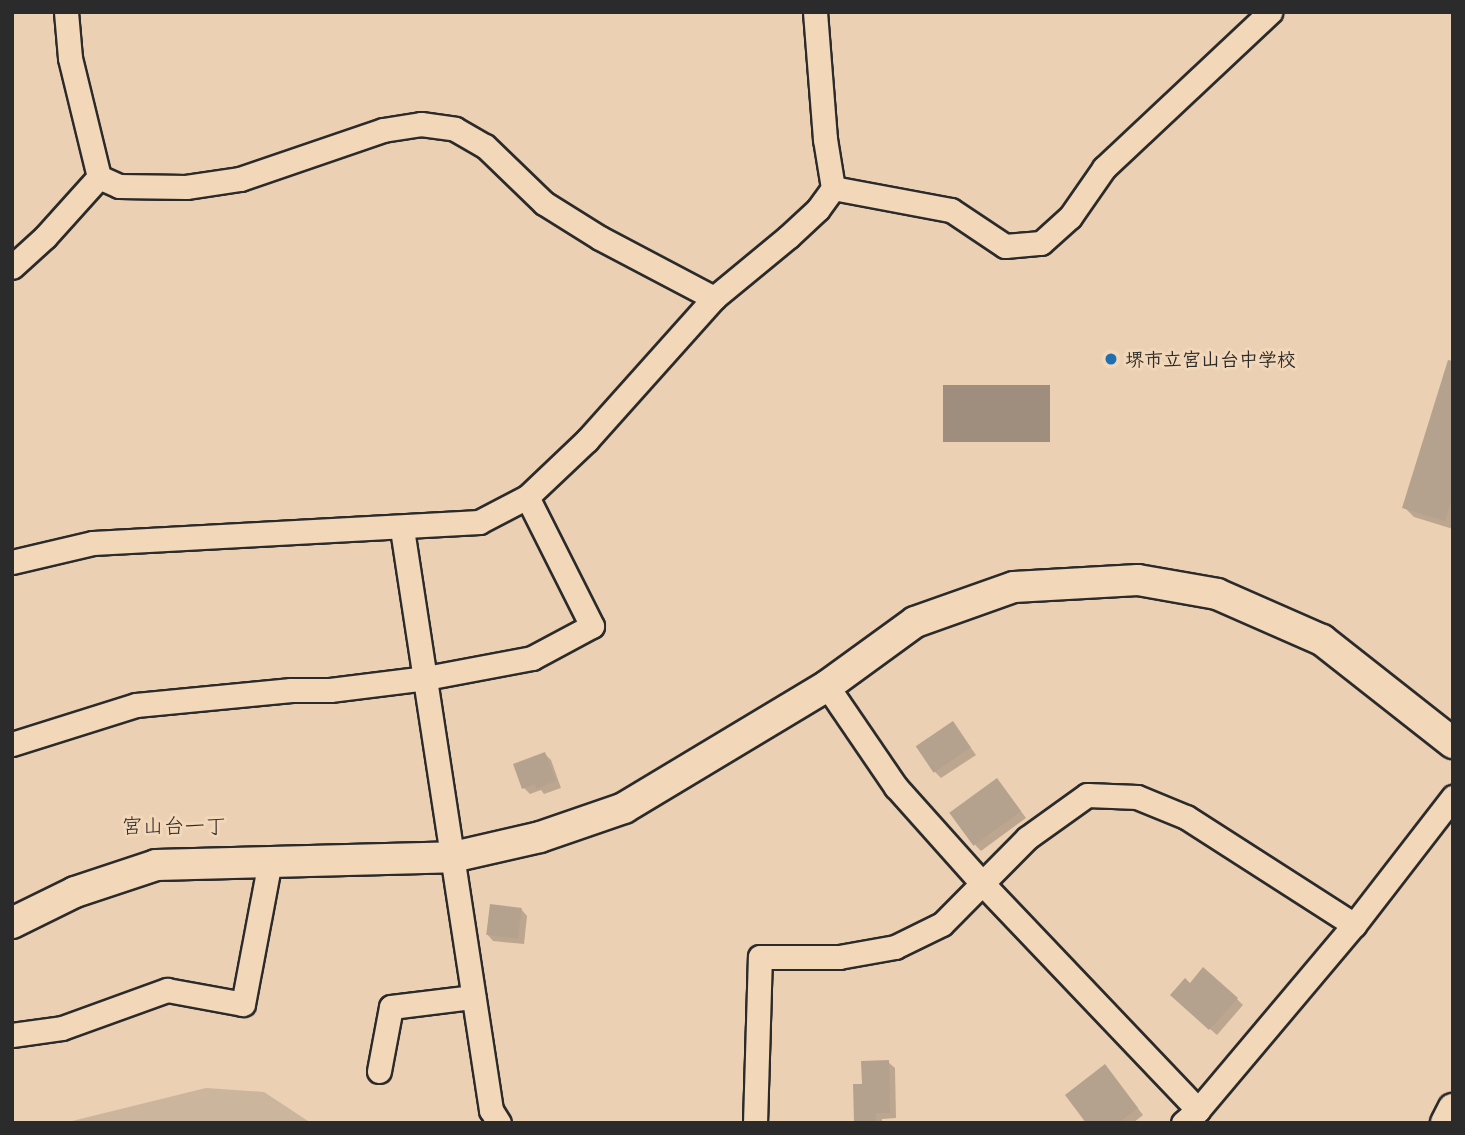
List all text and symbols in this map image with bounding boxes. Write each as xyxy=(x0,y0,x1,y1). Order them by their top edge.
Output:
place label: 堺市立宮山台中学校 xyxy=(1125,348,1296,370)
marker: 堺市立宮山台中学校 xyxy=(1103,351,1119,367)
district label: 宮山台一丁 xyxy=(122,812,226,838)

